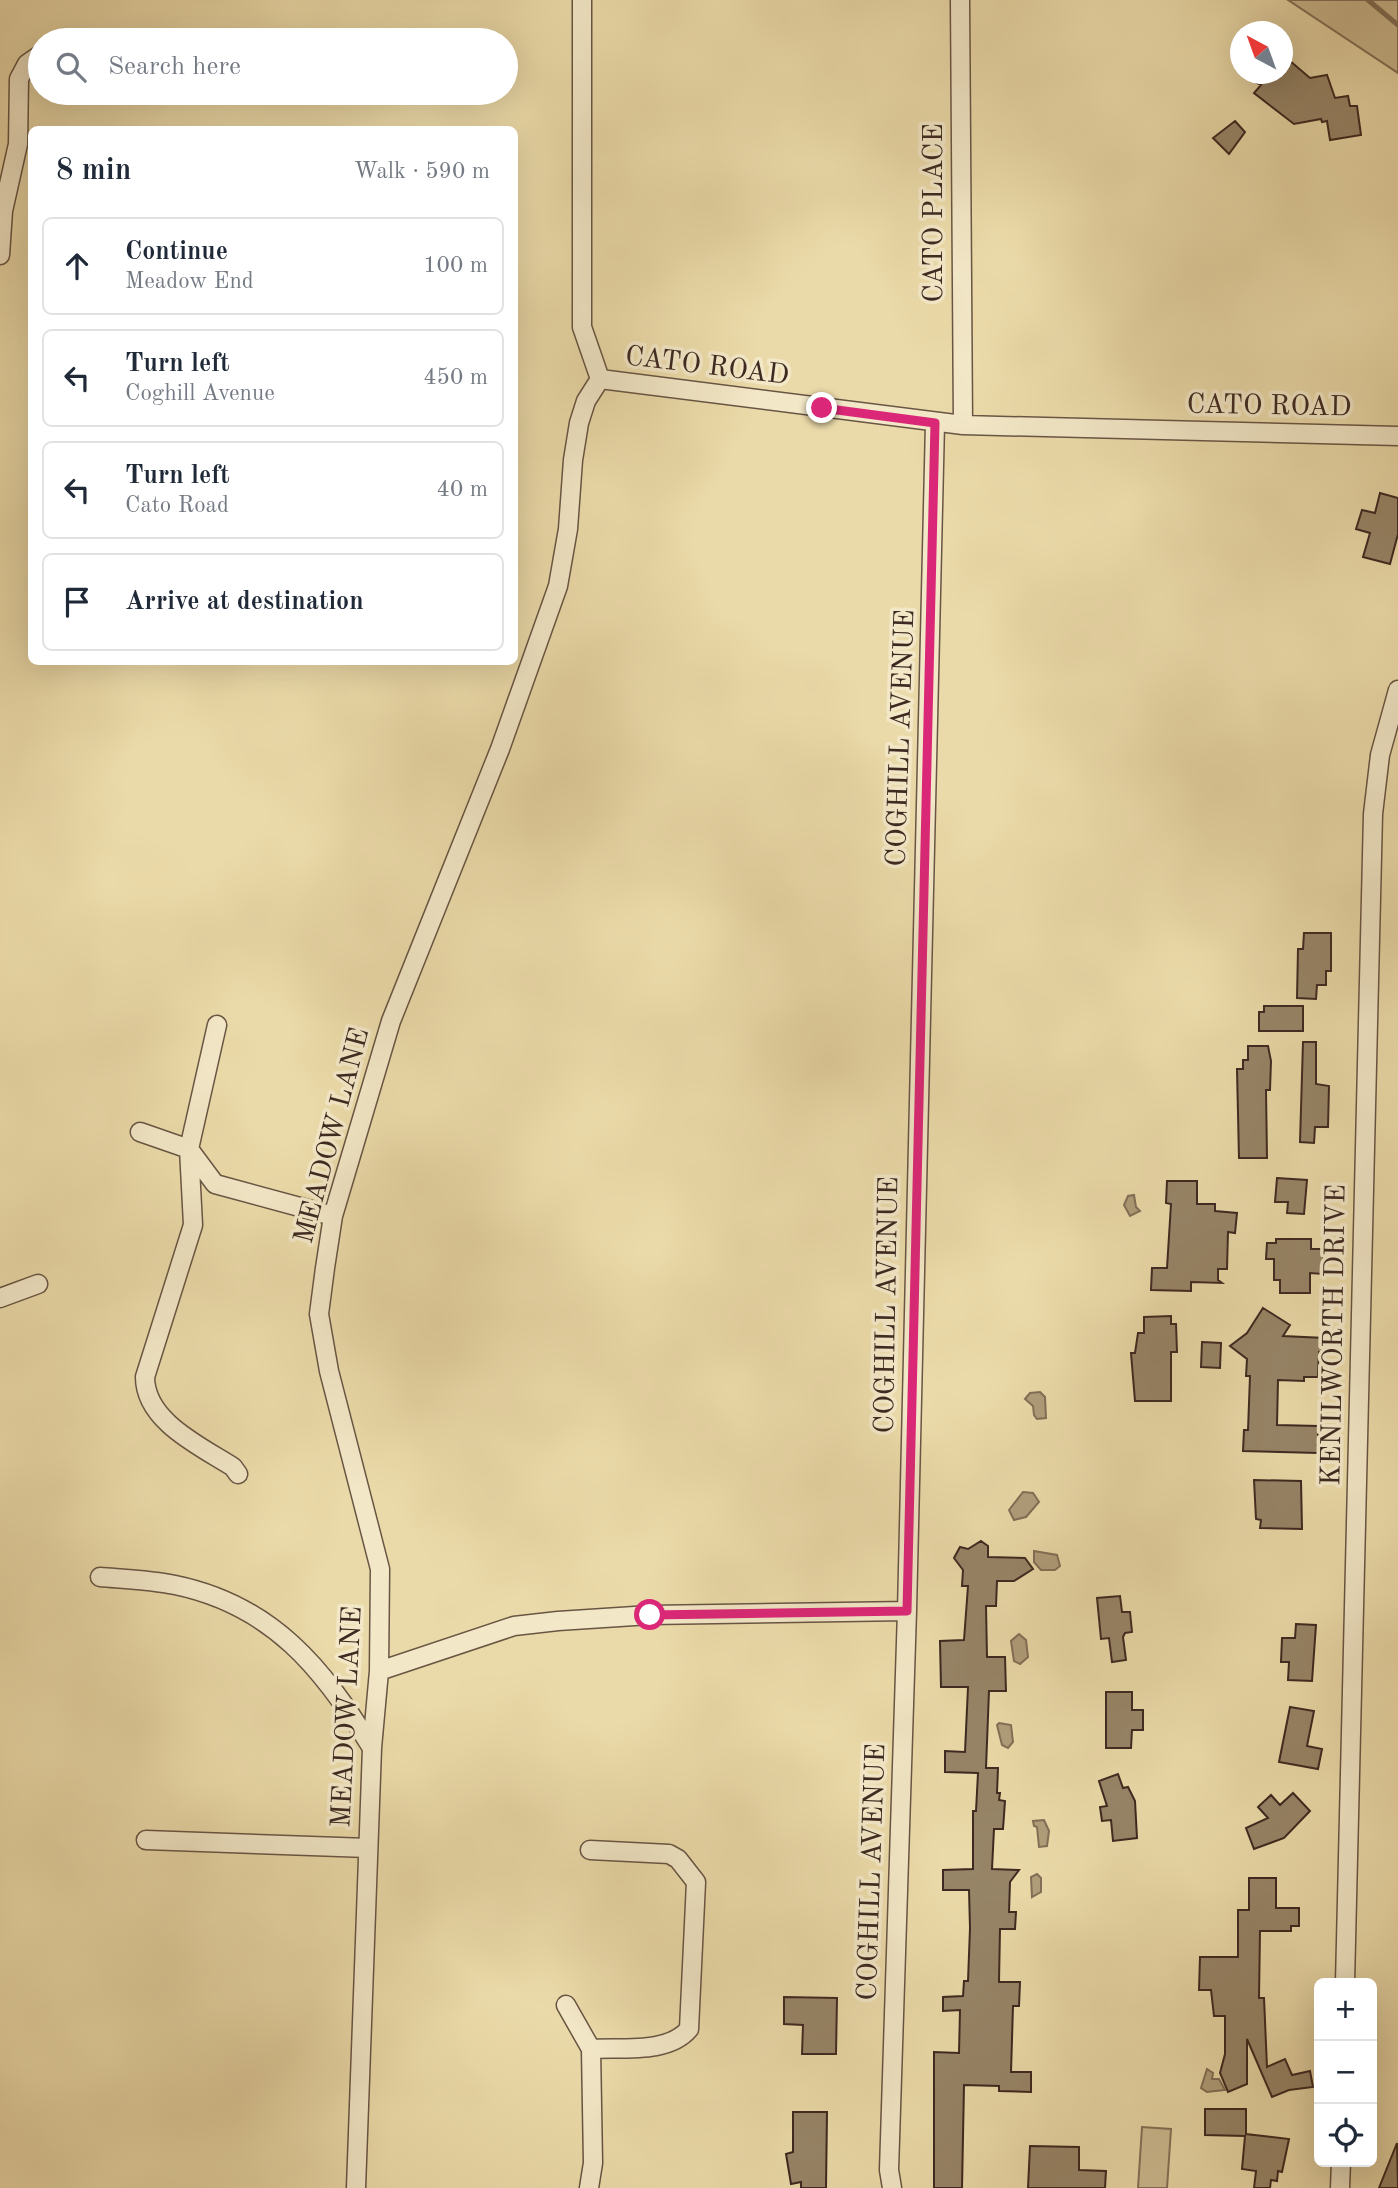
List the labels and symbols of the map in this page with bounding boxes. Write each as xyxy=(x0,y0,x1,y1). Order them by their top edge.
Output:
north arrow xyxy=(1230,21,1293,84)
street label: CATO PLACE xyxy=(921,123,949,303)
street label: CATO ROAD xyxy=(623,343,791,391)
route end xyxy=(806,392,837,423)
street label: CATO ROAD xyxy=(1186,392,1352,422)
street label: COGHILL AVENUE xyxy=(884,609,920,867)
street label: MEADOW LANE xyxy=(291,1025,375,1247)
street label: COGHILL AVENUE xyxy=(872,1176,904,1434)
street label: KENILWORTH DRIVE xyxy=(1318,1184,1352,1486)
route start xyxy=(634,1599,665,1630)
street label: MEADOW LANE xyxy=(328,1605,368,1829)
street label: COGHILL AVENUE xyxy=(855,1743,891,2001)

